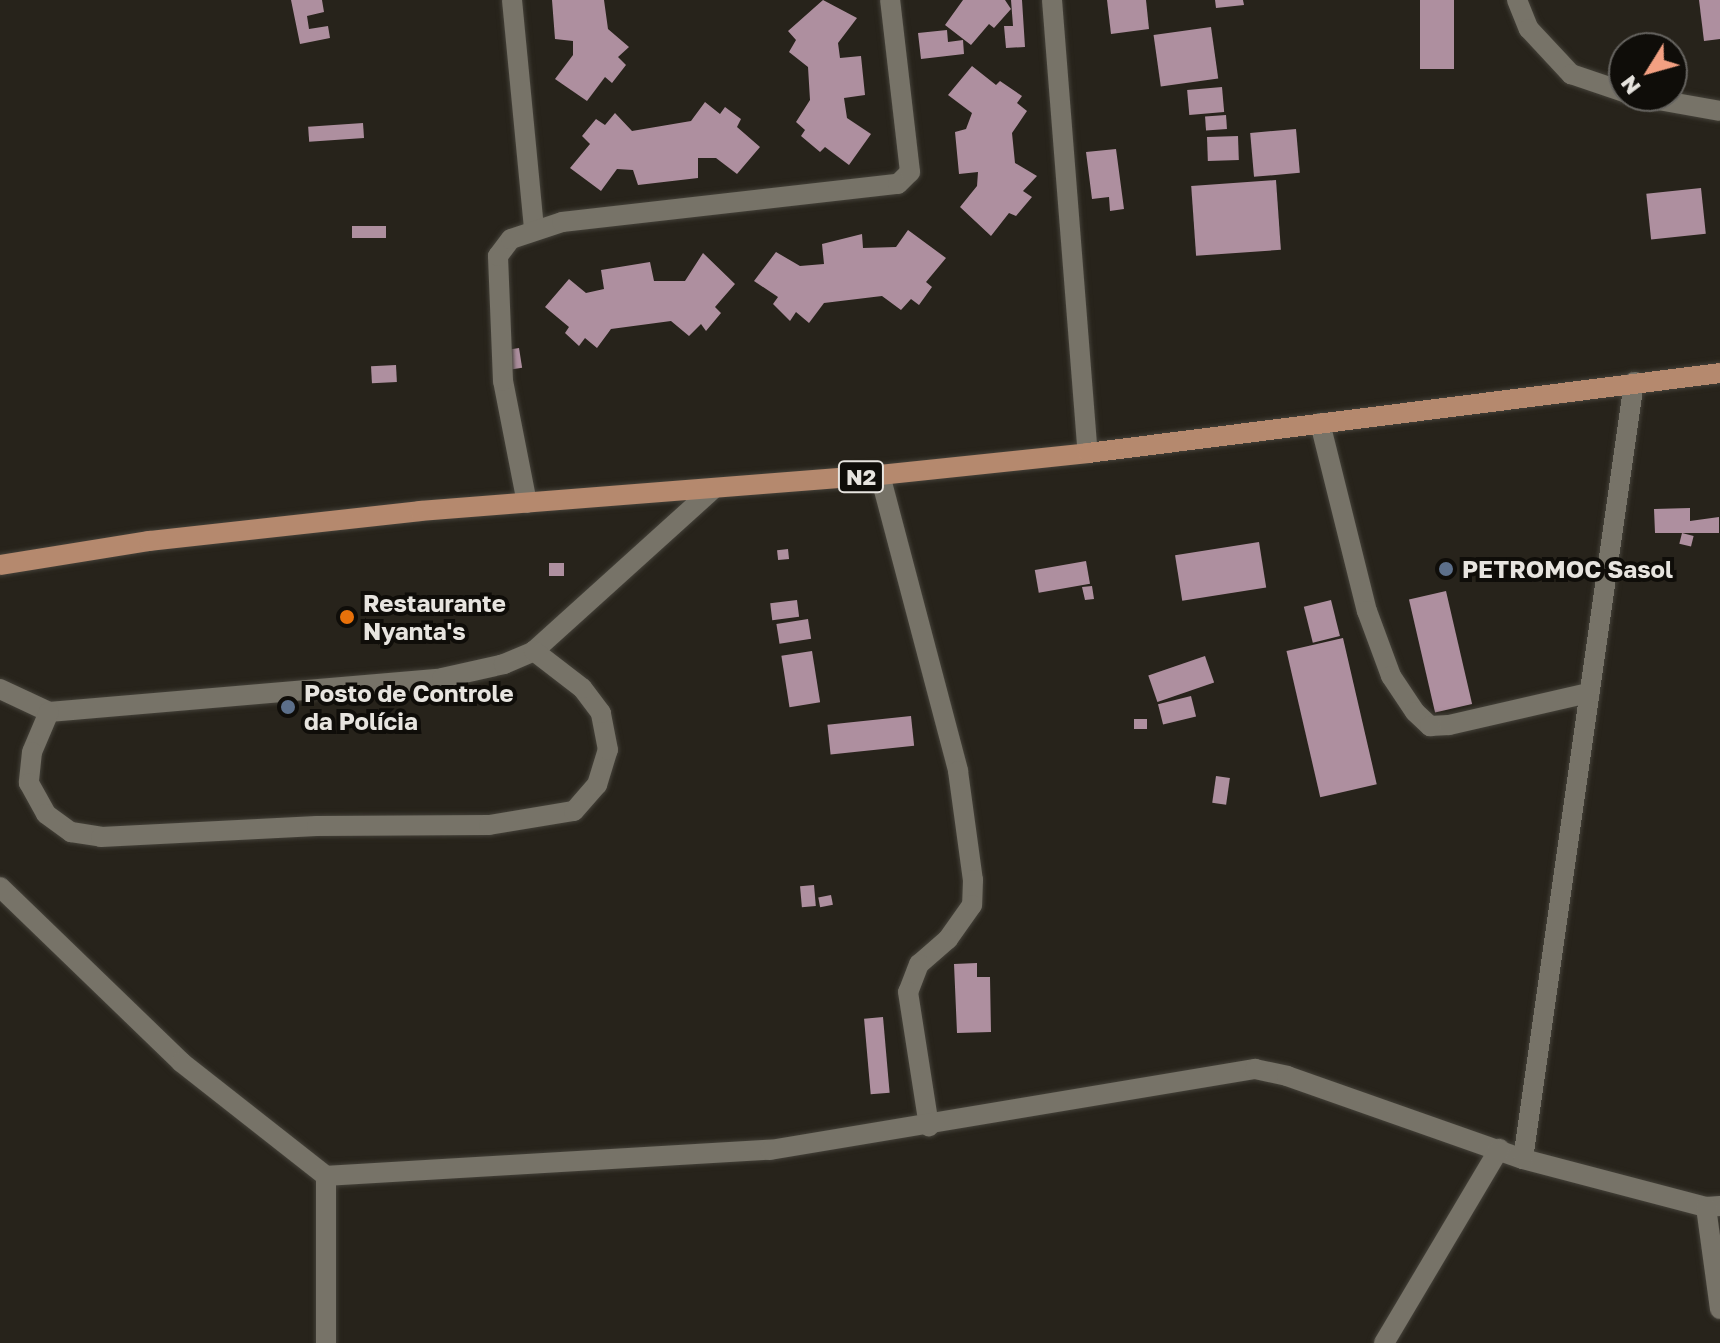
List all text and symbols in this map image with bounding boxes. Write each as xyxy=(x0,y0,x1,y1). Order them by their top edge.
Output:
north arrow xyxy=(1608,32,1688,112)
text: N xyxy=(1614,71,1646,100)
road number: N2 xyxy=(837,459,885,495)
place label: PETROMOC Sasol xyxy=(1462,555,1673,583)
marker: PETROMOC Sasol xyxy=(1437,560,1455,578)
place label: Restaurante Nyanta's xyxy=(363,589,506,645)
marker: Restaurante Nyanta's xyxy=(338,608,356,626)
place label: Posto de Controle da Polícia xyxy=(304,679,514,735)
marker: Posto de Controle da Polícia xyxy=(279,698,297,716)

